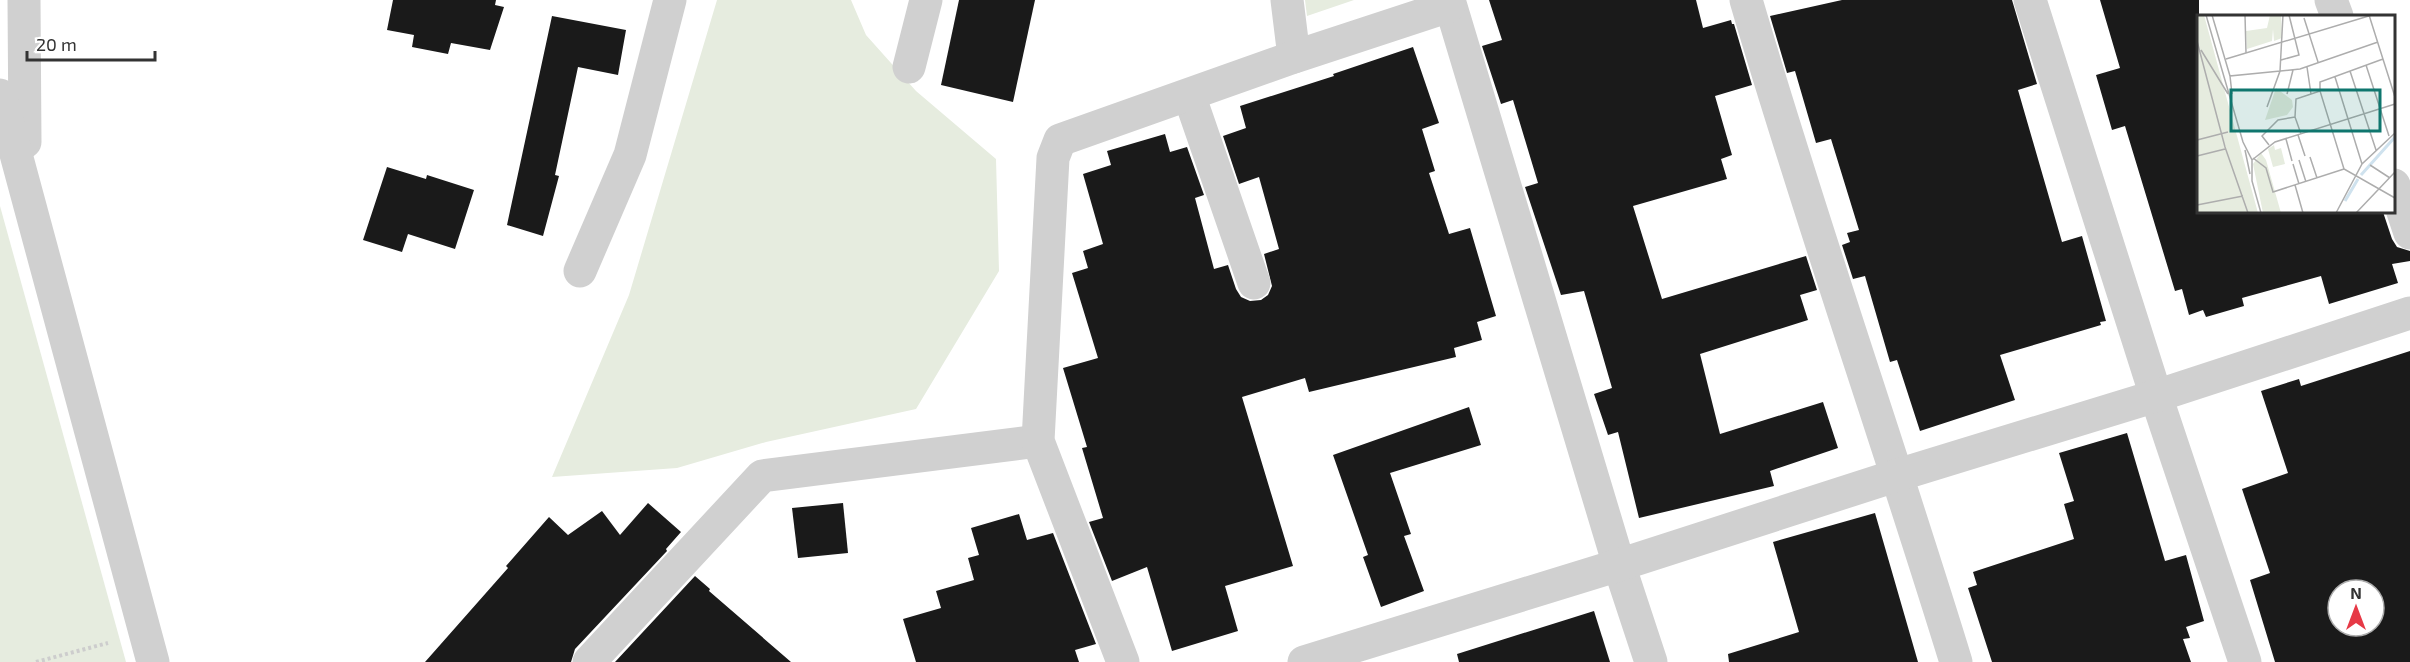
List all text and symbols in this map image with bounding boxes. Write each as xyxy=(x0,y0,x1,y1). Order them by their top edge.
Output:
inset map xyxy=(2197,15,2395,213)
scale bar xyxy=(27,24,154,62)
text: 20 m xyxy=(36,33,77,55)
north arrow xyxy=(2326,578,2386,638)
text: N xyxy=(2350,583,2362,602)

